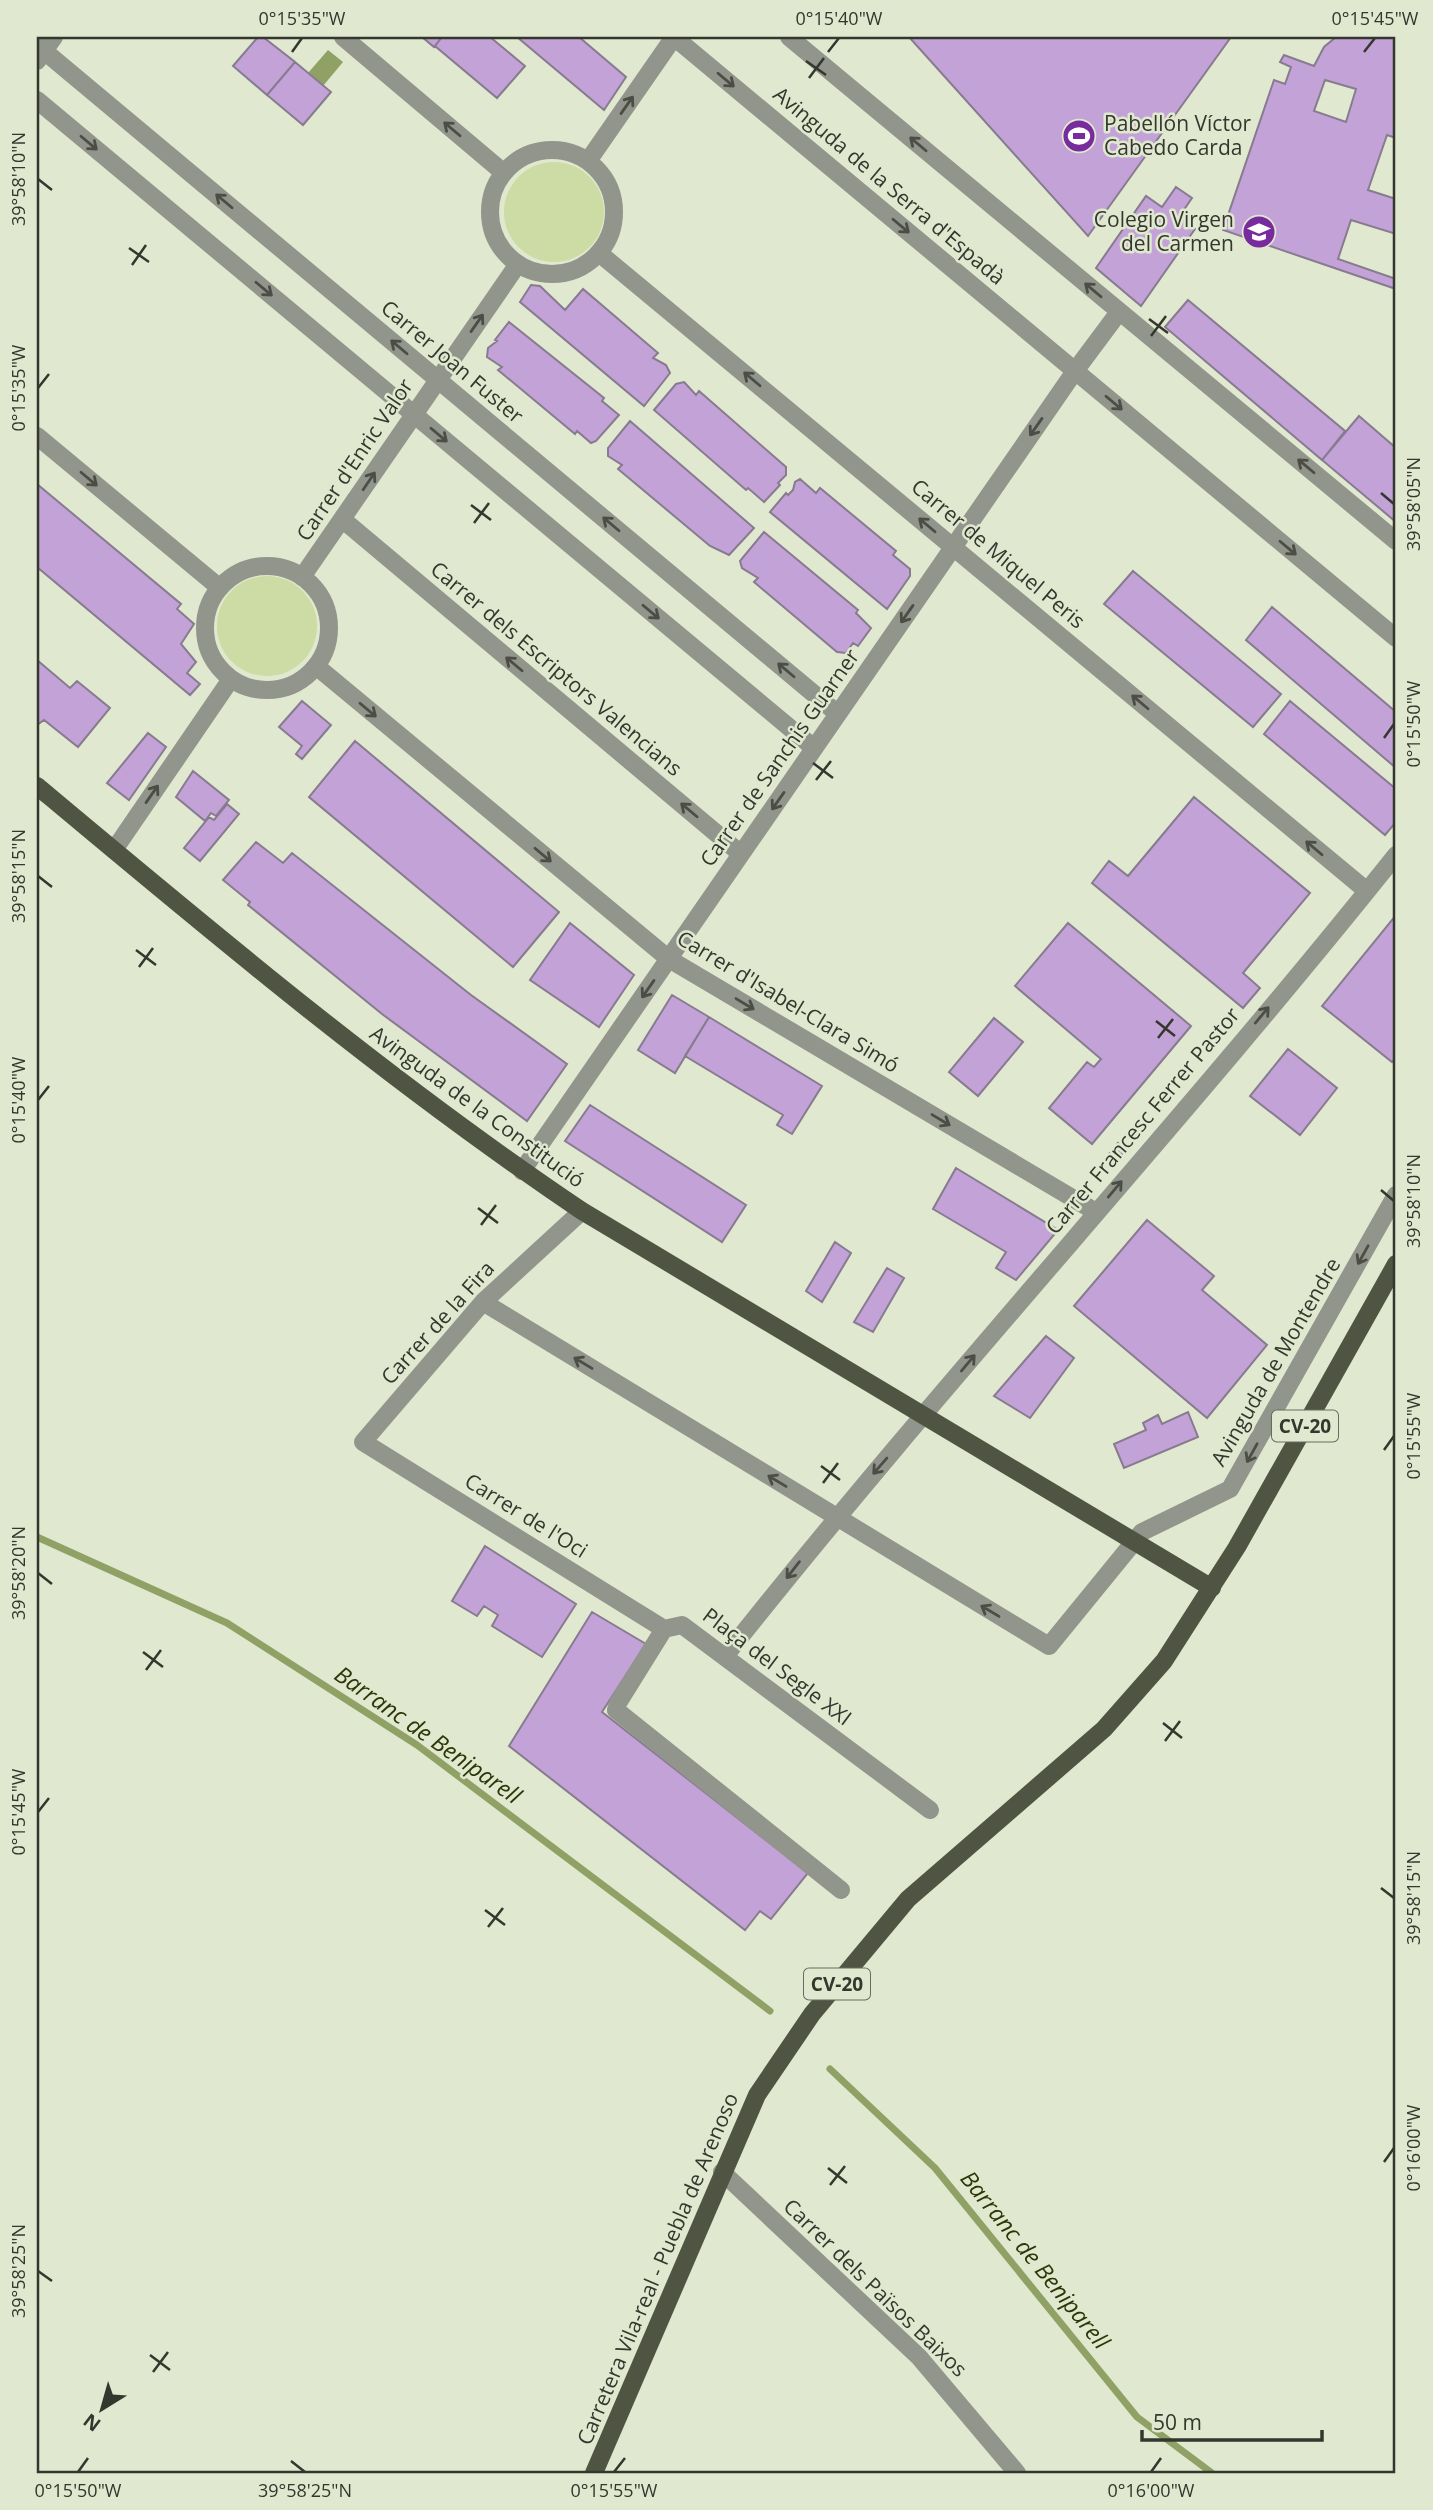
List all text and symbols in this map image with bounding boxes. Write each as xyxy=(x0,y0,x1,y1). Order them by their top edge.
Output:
text: 0°15'35"W xyxy=(259,6,346,30)
text: 0°15'40"W xyxy=(796,6,883,30)
text: 0°15'45"W xyxy=(1332,6,1419,30)
one-way arrow xyxy=(717,73,735,88)
street label: Avinguda de la Serra d'Espadà xyxy=(768,80,1011,291)
one-way arrow xyxy=(620,96,634,115)
place label: Pabellón Víctor Cabedo Carda xyxy=(1104,109,1252,161)
sports icon: Pabellón Víctor Cabedo Carda xyxy=(1060,117,1098,155)
one-way arrow xyxy=(443,121,461,137)
text: 39°58'10"N xyxy=(6,132,30,226)
one-way arrow xyxy=(80,136,98,151)
one-way arrow xyxy=(910,136,928,152)
one-way arrow xyxy=(216,193,234,209)
place label: Colegio Virgen del Carmen xyxy=(1094,205,1234,257)
school or university icon: Colegio Virgen del Carmen xyxy=(1240,213,1278,251)
one-way arrow xyxy=(892,218,910,234)
one-way arrow xyxy=(254,281,272,297)
one-way arrow xyxy=(1084,282,1102,298)
street label: Carrer Joan Fuster xyxy=(376,293,530,429)
one-way arrow xyxy=(470,314,484,333)
one-way arrow xyxy=(390,339,408,355)
text: 0°15'35"W xyxy=(6,344,30,431)
one-way arrow xyxy=(744,372,762,387)
street label: Carrer d'Enric Valor xyxy=(289,373,419,546)
one-way arrow xyxy=(1104,395,1122,411)
one-way arrow xyxy=(1029,417,1044,436)
one-way arrow xyxy=(429,427,447,443)
text: 39°58'05"N xyxy=(1401,457,1425,551)
one-way arrow xyxy=(1297,459,1315,474)
one-way arrow xyxy=(80,471,98,487)
one-way arrow xyxy=(361,472,376,491)
street label: Carrer de Miquel Peris xyxy=(906,472,1091,634)
one-way arrow xyxy=(603,516,621,532)
one-way arrow xyxy=(919,517,937,532)
one-way arrow xyxy=(1279,540,1297,556)
street label: Carrer dels Escriptors Valencians xyxy=(425,555,688,782)
one-way arrow xyxy=(641,604,659,620)
one-way arrow xyxy=(900,604,914,623)
street label: Carrer de Sanchis Guarner xyxy=(693,643,865,872)
one-way arrow xyxy=(506,656,524,672)
one-way arrow xyxy=(777,662,795,678)
text: 0°15'50"W xyxy=(1401,680,1425,767)
one-way arrow xyxy=(1131,694,1149,710)
one-way arrow xyxy=(359,702,377,718)
one-way arrow xyxy=(145,785,159,804)
one-way arrow xyxy=(771,791,785,810)
one-way arrow xyxy=(680,803,698,818)
text: 39°58'15"N xyxy=(6,829,30,923)
one-way arrow xyxy=(1306,840,1324,855)
one-way arrow xyxy=(534,847,552,863)
street label: Carrer d'Isabel-Clara Simó xyxy=(672,924,905,1079)
one-way arrow xyxy=(641,978,655,998)
one-way arrow xyxy=(735,998,755,1012)
street label: Carrer Francesc Ferrer Pastor xyxy=(1039,1001,1246,1240)
one-way arrow xyxy=(1254,1007,1270,1025)
street label: Avinguda de la Constitució xyxy=(365,1019,590,1194)
text: 0°15'40"W xyxy=(6,1056,30,1143)
one-way arrow xyxy=(931,1113,951,1127)
text: 39°58'10"N xyxy=(1401,1154,1425,1248)
one-way arrow xyxy=(1107,1181,1123,1199)
one-way arrow xyxy=(1356,1244,1369,1265)
street label: Avinguda de Montendre xyxy=(1204,1252,1346,1471)
street label: Carrer de la Fira xyxy=(374,1255,500,1390)
one-way arrow xyxy=(960,1354,976,1372)
one-way arrow xyxy=(573,1356,593,1370)
text: 0°15'55"W xyxy=(1401,1392,1425,1479)
road number: CV-20 xyxy=(1272,1410,1338,1442)
one-way arrow xyxy=(1245,1443,1259,1463)
one-way arrow xyxy=(872,1456,888,1474)
street label: Carrer de l'Oci xyxy=(460,1466,593,1564)
one-way arrow xyxy=(768,1474,788,1488)
text: 39°58'20"N xyxy=(6,1526,30,1620)
one-way arrow xyxy=(786,1560,801,1579)
street label: Plaça del Segle XXI xyxy=(697,1601,858,1731)
one-way arrow xyxy=(981,1603,1001,1617)
water label: Barranc de Beniparell xyxy=(329,1658,529,1811)
text: 0°15'45"W xyxy=(6,1768,30,1855)
text: 39°58'15"N xyxy=(1401,1851,1425,1945)
road number: CV-20 xyxy=(804,1968,870,2000)
street label: Carretera Vila-real - Puebla de Arenoso xyxy=(570,2088,744,2449)
text: 0°16'00"W xyxy=(1401,2104,1425,2191)
water label: Barranc de Beniparell xyxy=(954,2163,1119,2356)
street label: Carrer dels Països Baixos xyxy=(778,2192,974,2383)
text: 39°58'25"N xyxy=(6,2224,30,2318)
north arrow xyxy=(66,2374,136,2444)
scale bar xyxy=(1142,2398,1323,2442)
text: N xyxy=(78,2408,106,2438)
text: 50 m xyxy=(1153,2408,1202,2436)
text: 0°15'50"W xyxy=(35,2478,122,2502)
text: 39°58'25"N xyxy=(258,2478,352,2502)
text: 0°15'55"W xyxy=(571,2478,658,2502)
text: 0°16'00"W xyxy=(1108,2478,1195,2502)

